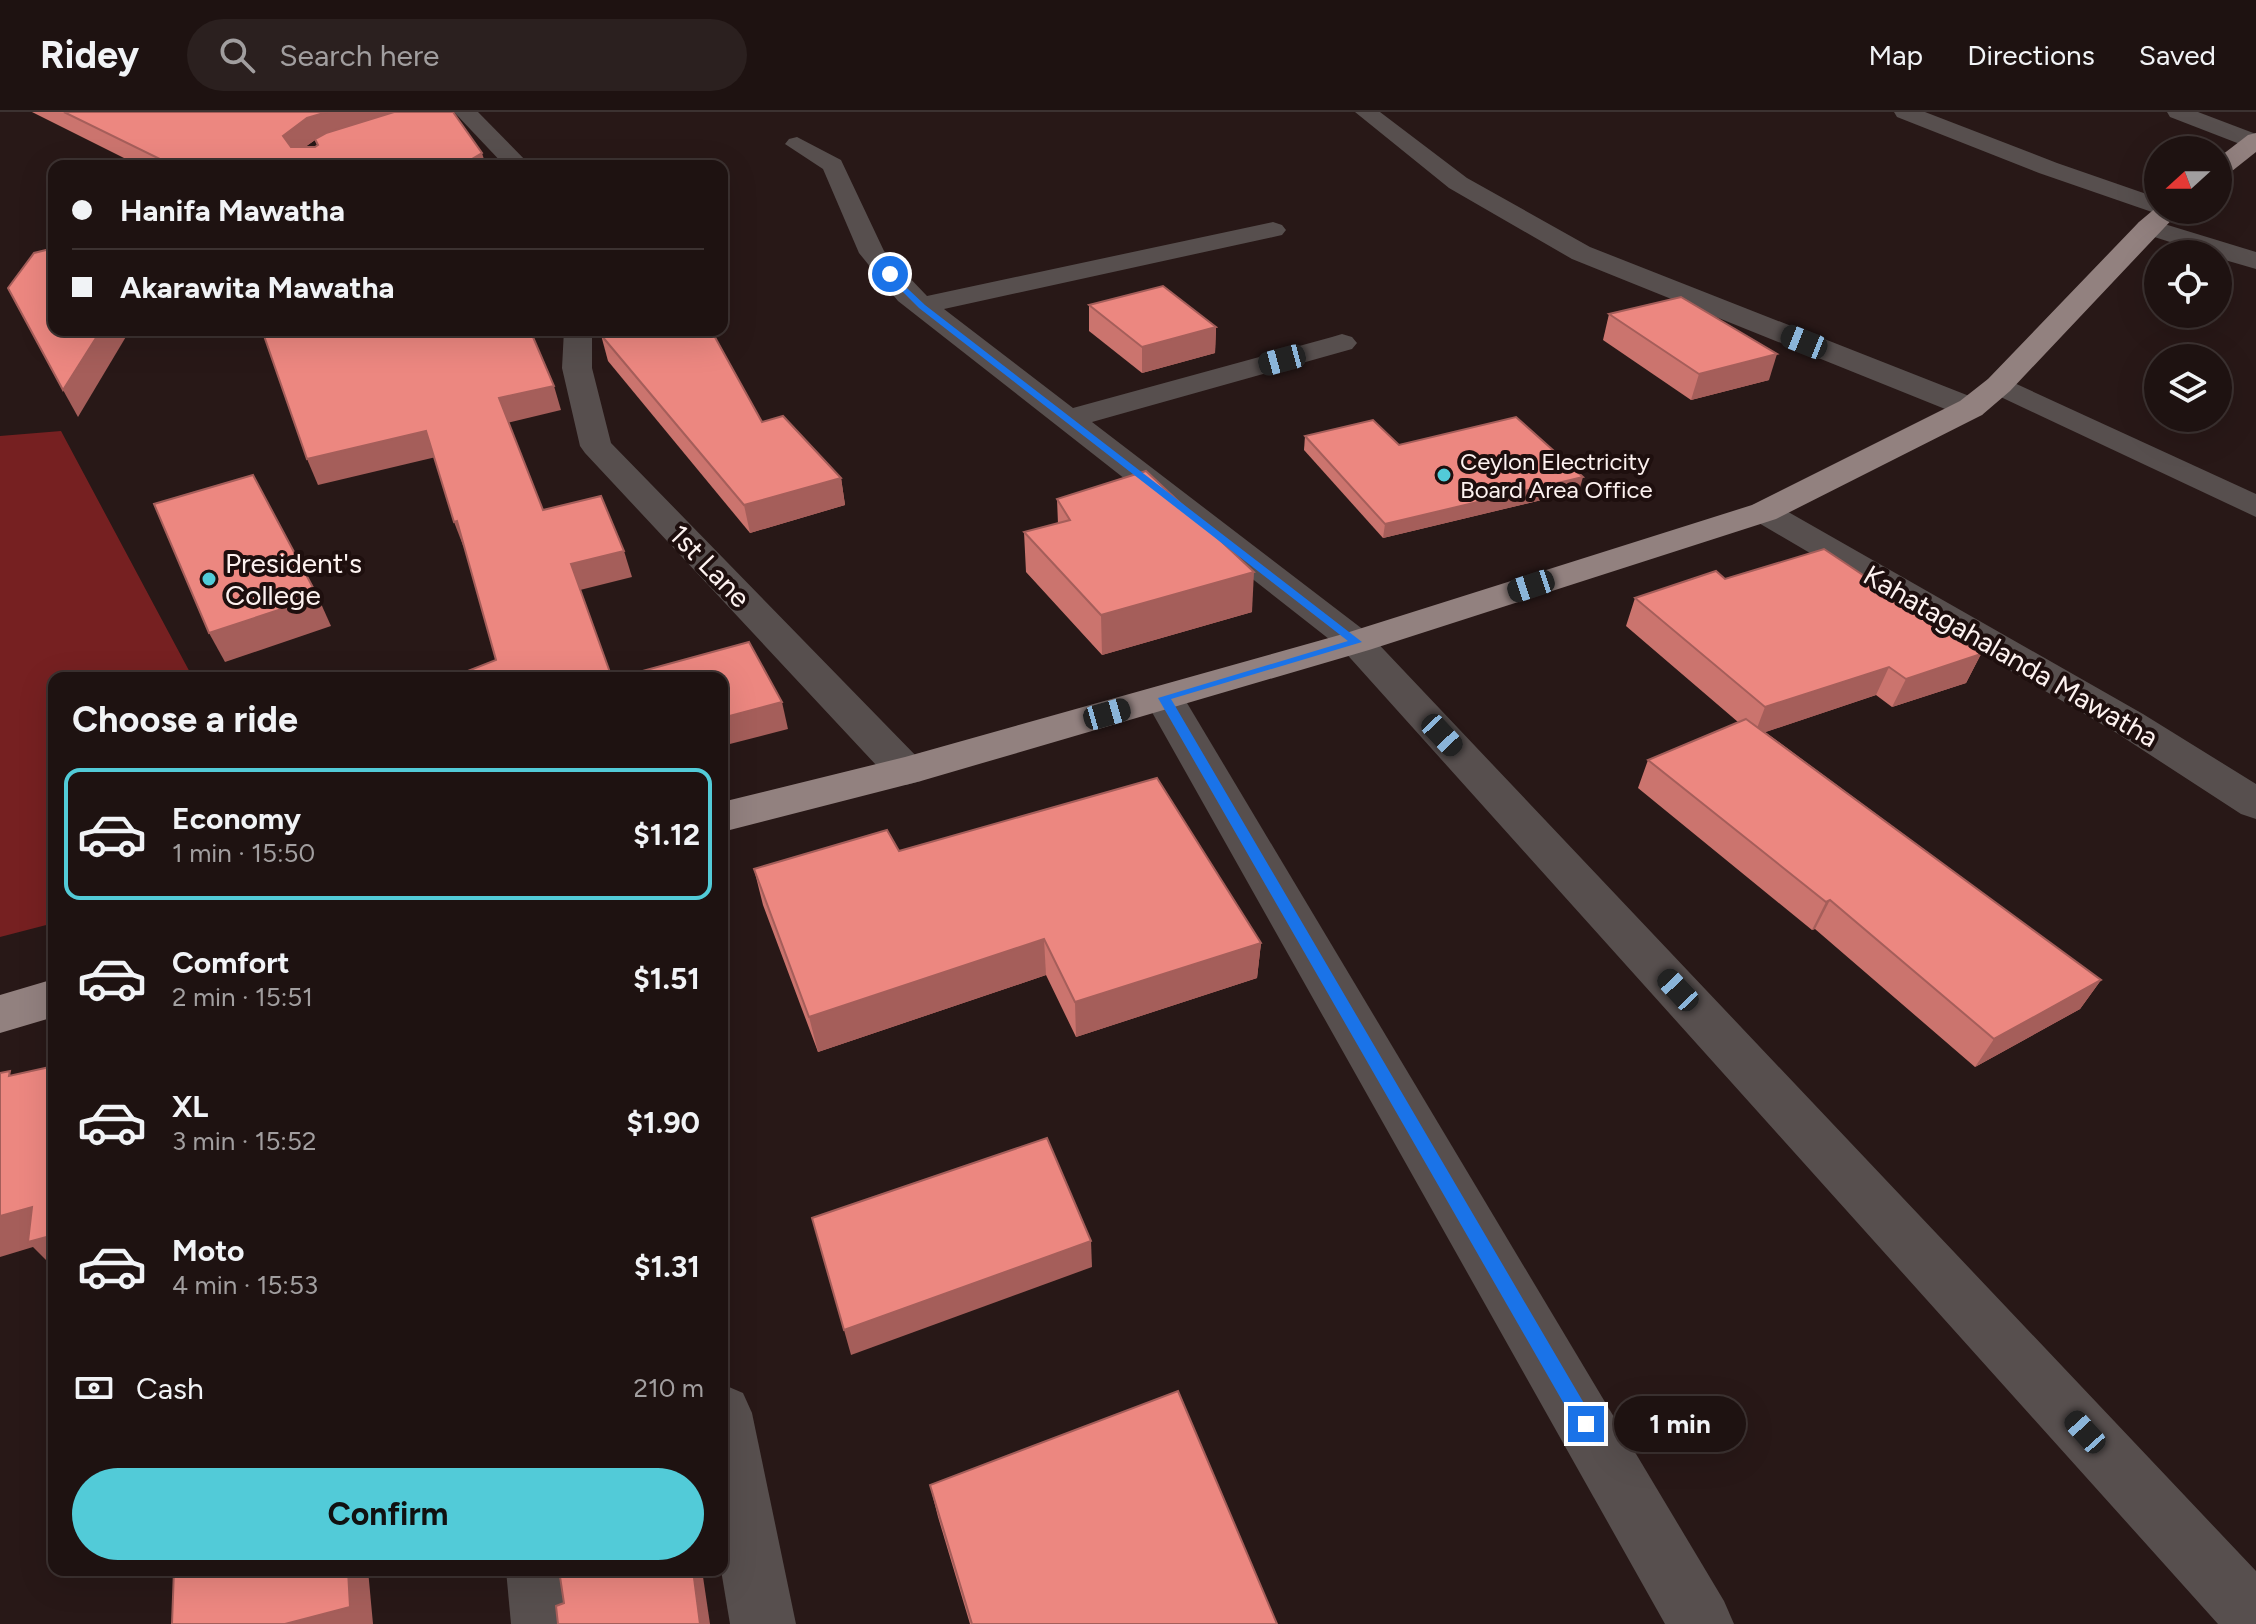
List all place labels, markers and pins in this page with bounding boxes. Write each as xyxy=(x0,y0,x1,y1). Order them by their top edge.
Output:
place label: Ceylon Electricity Board Area Office xyxy=(1460,447,1653,504)
marker: Ceylon Electricity Board Area Office xyxy=(1435,466,1453,484)
place label: President's College xyxy=(225,546,362,612)
marker: President's College xyxy=(200,570,218,588)

